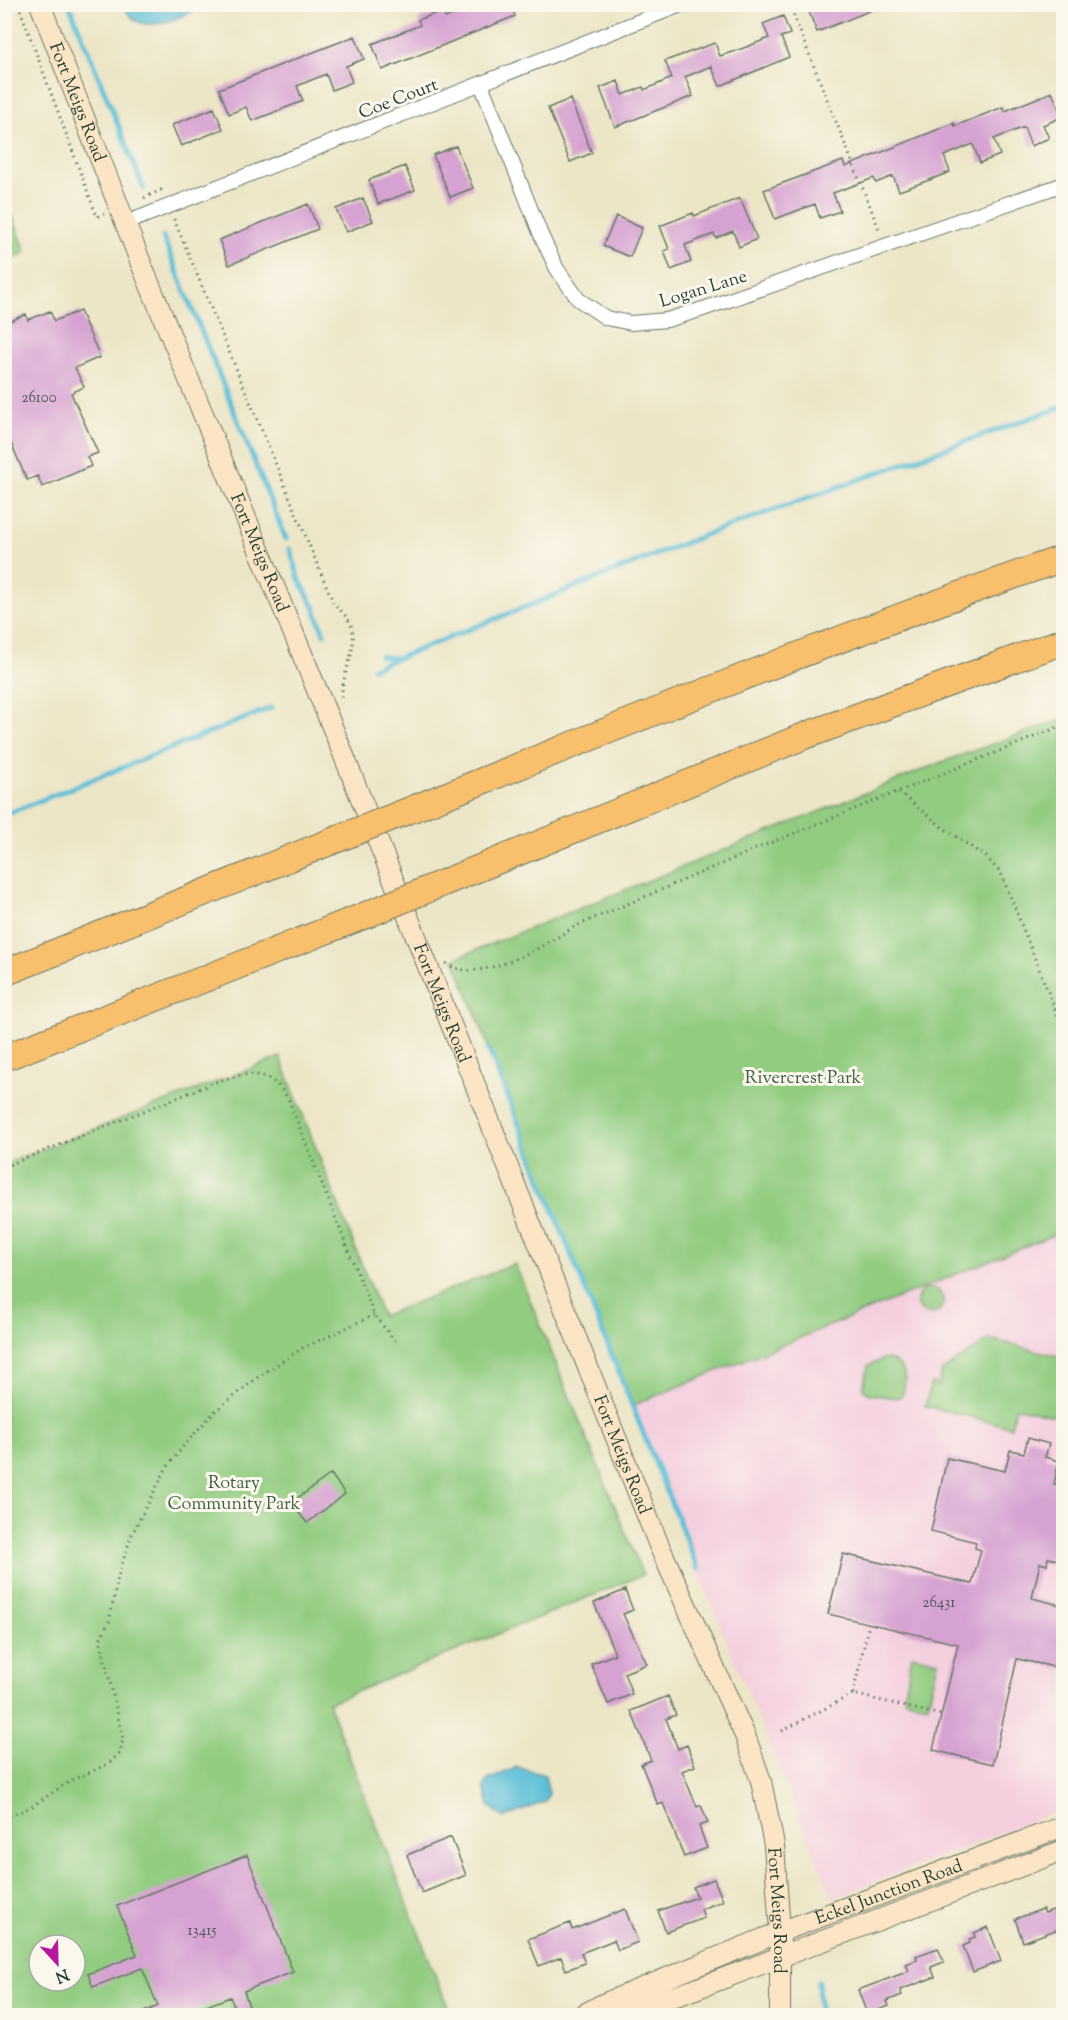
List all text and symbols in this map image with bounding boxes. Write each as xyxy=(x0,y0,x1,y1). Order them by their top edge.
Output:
street label: Fort Meigs Road xyxy=(41,39,111,166)
street label: Coe Court xyxy=(355,73,442,127)
street label: Logan Lane xyxy=(657,264,751,316)
house number: 26100 xyxy=(21,388,57,409)
street label: Fort Meigs Road xyxy=(222,490,294,616)
street label: Fort Meigs Road xyxy=(405,940,476,1067)
park label: Rivercrest Park xyxy=(745,1066,862,1092)
street label: Fort Meigs Road xyxy=(585,1392,656,1518)
park label: Rotary Community Park xyxy=(168,1471,301,1518)
house number: 26431 xyxy=(923,1593,955,1614)
street label: Fort Meigs Road xyxy=(759,1847,791,1974)
street label: Eckel Junction Road xyxy=(812,1854,967,1933)
house number: 13415 xyxy=(188,1921,216,1942)
north arrow xyxy=(27,1933,87,1993)
text: N xyxy=(51,1962,72,1988)

